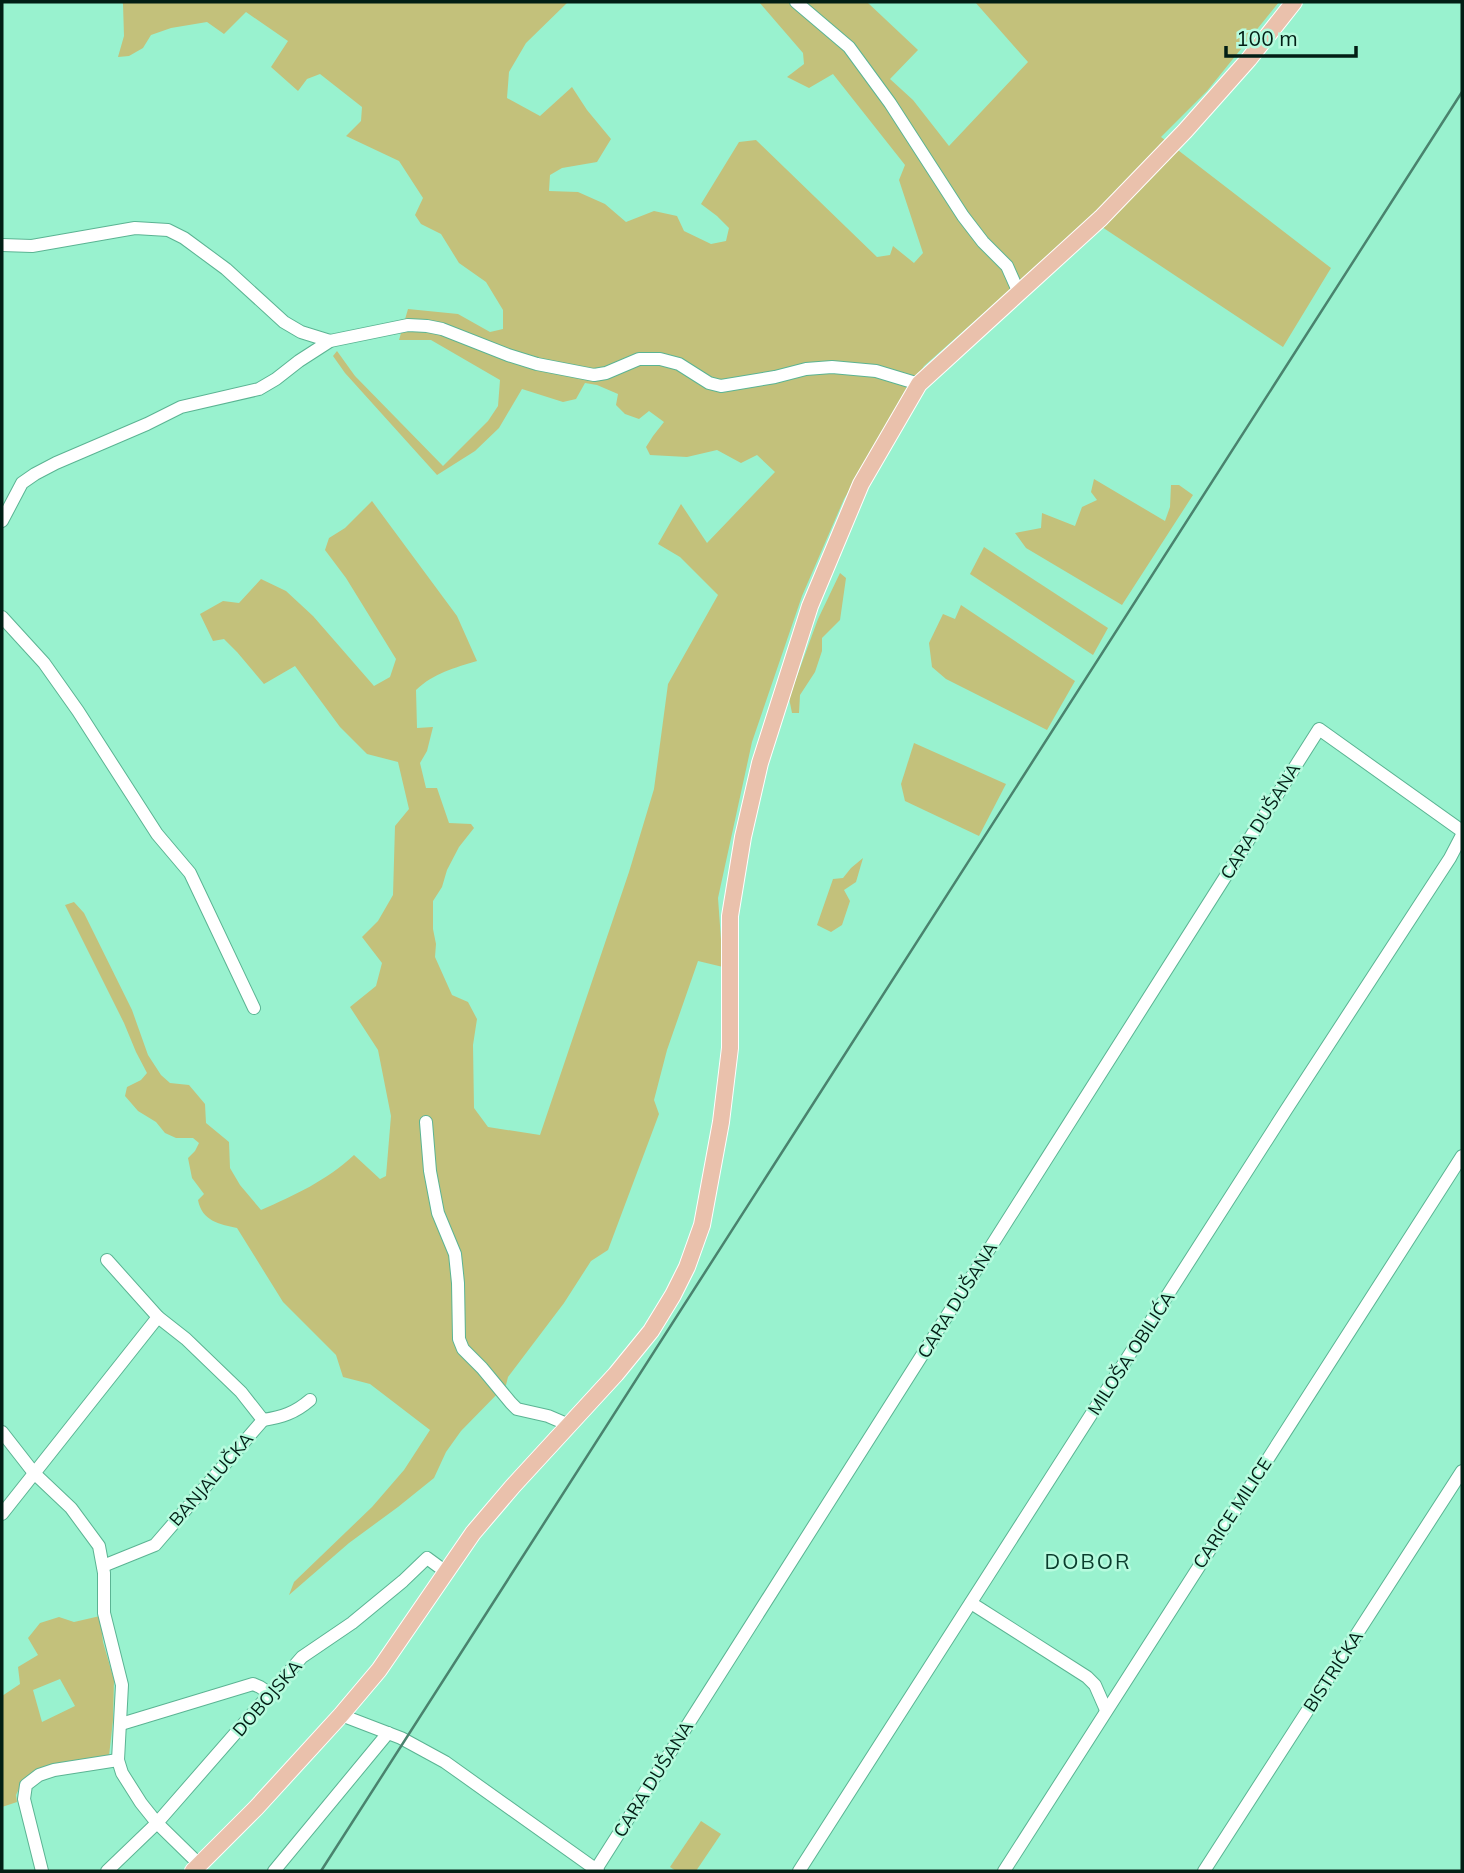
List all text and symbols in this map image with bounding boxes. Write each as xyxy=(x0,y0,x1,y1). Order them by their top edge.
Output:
scale bar xyxy=(1226,14,1356,58)
text: 100 m xyxy=(1236,25,1298,51)
street label: CARA DUŠANA xyxy=(1215,758,1305,884)
street label: CARA DUŠANA xyxy=(912,1237,1002,1363)
street label: MILOŠA OBILIĆA xyxy=(1082,1287,1180,1419)
street label: BANJALUČKA xyxy=(164,1427,258,1531)
street label: CARICE MILICE xyxy=(1188,1453,1276,1573)
district label: DOBOR xyxy=(1045,1548,1131,1574)
street label: BISTRIČKA xyxy=(1298,1626,1368,1716)
street label: DOBOJSKA xyxy=(227,1655,307,1741)
street label: CARA DUŠANA xyxy=(608,1716,698,1842)

